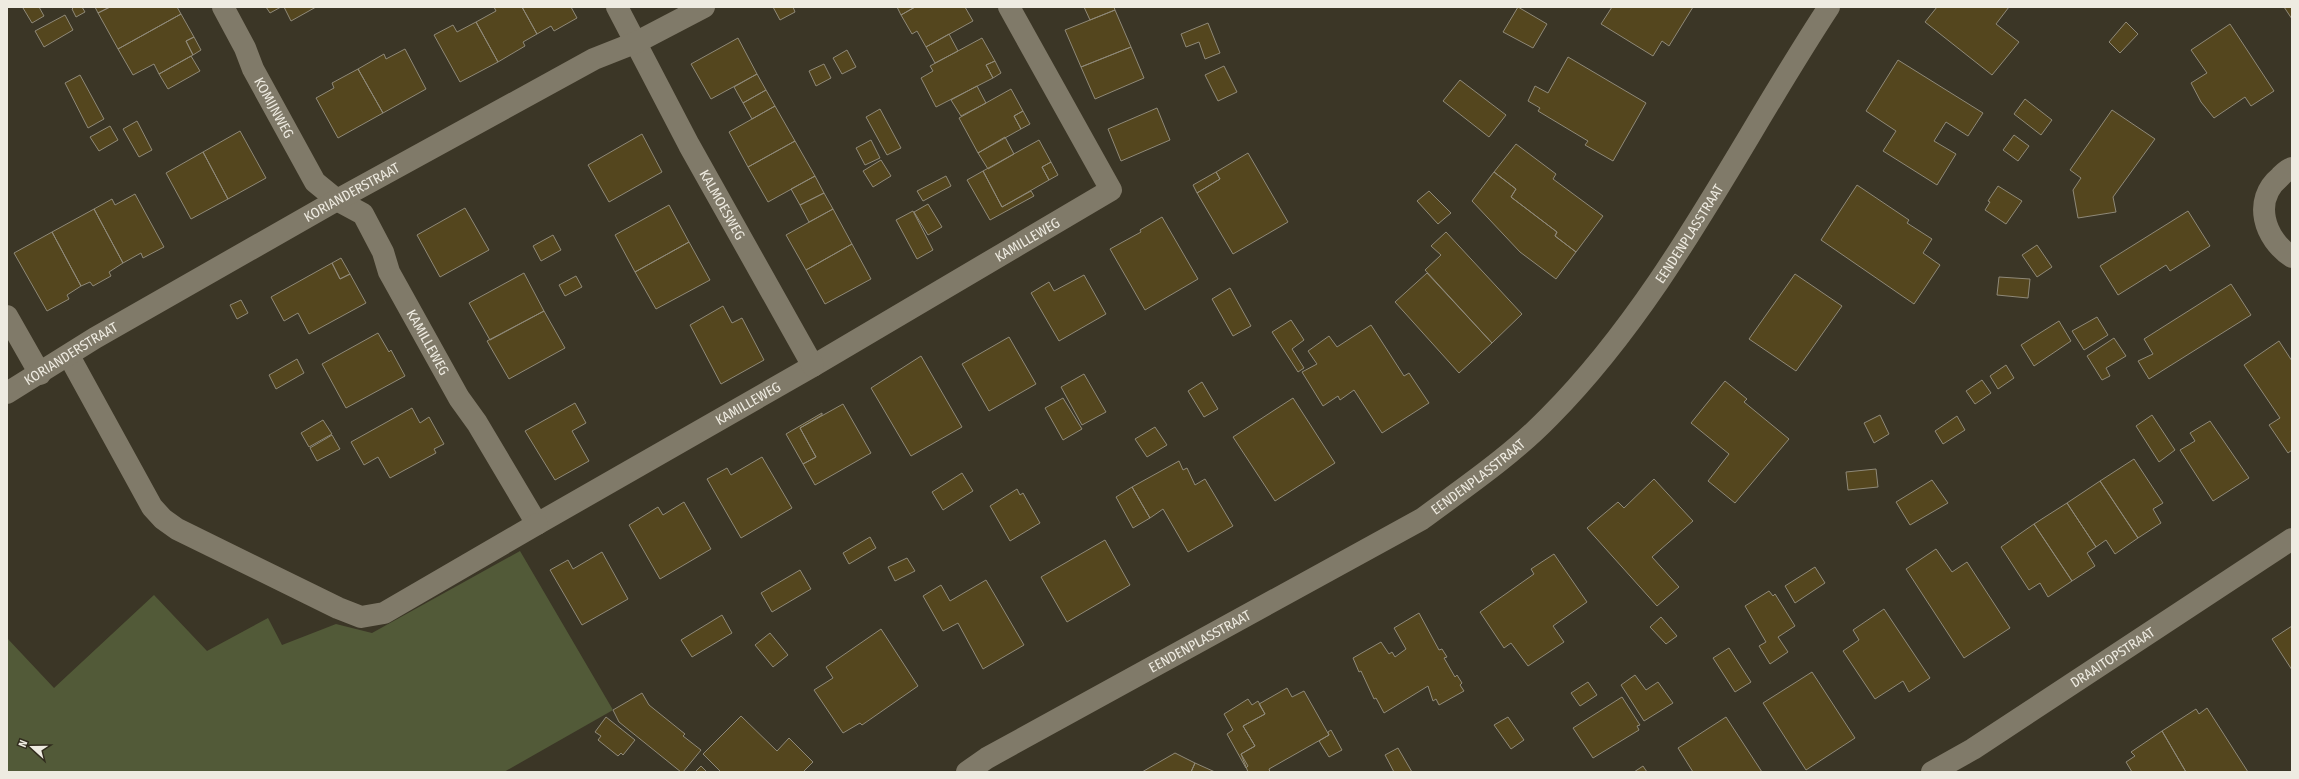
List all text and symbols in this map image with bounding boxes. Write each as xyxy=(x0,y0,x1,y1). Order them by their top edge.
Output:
street label: KOMIJNWEG xyxy=(250,74,297,141)
street label: KORIANDERSTRAAT xyxy=(301,159,403,226)
street label: KALMOESWEG xyxy=(696,167,748,243)
street label: EENDENPLASSTRAAT xyxy=(1652,181,1728,287)
street label: KAMILLEWEG xyxy=(992,214,1063,266)
street label: KAMILLEWEG xyxy=(403,307,453,378)
street label: KORIANDERSTRAAT xyxy=(21,319,121,389)
street label: KAMILLEWEG xyxy=(712,378,784,429)
street label: EENDENPLASSTRAAT xyxy=(1428,435,1529,518)
street label: EENDENPLASSTRAAT xyxy=(1146,607,1254,676)
street label: DRAAITOPSTRAAT xyxy=(2067,623,2159,691)
north arrow xyxy=(12,727,52,767)
text: N xyxy=(16,738,30,749)

